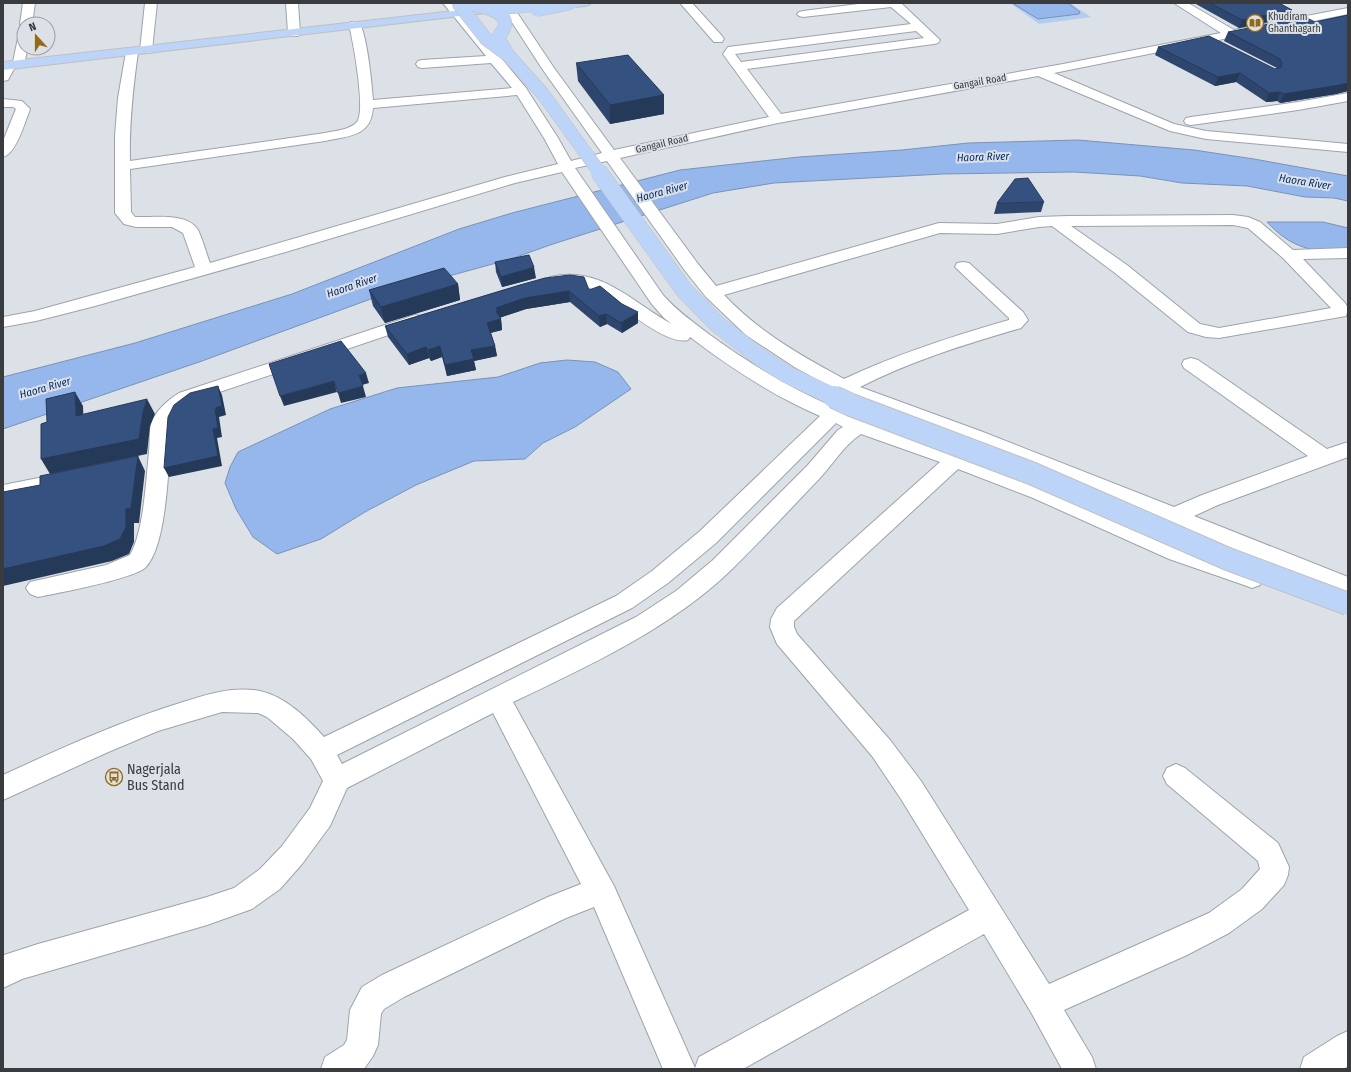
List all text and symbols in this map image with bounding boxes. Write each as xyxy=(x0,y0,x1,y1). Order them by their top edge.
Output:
place label: Khudiram Ghanthagarh xyxy=(1268,11,1321,35)
library icon: Khudiram Ghanthagarh xyxy=(1245,13,1265,33)
north arrow xyxy=(16,16,56,56)
text: N xyxy=(27,20,38,34)
street label: Gangail Road xyxy=(953,71,1007,93)
street label: Gangail Road xyxy=(635,132,689,156)
water label: Haora River xyxy=(957,150,1011,164)
water label: Haora River xyxy=(1278,171,1333,193)
water label: Haora River xyxy=(635,179,690,205)
water label: Haora River xyxy=(325,271,380,301)
water label: Haora River xyxy=(18,374,73,401)
place label: Nagerjala Bus Stand xyxy=(127,761,184,794)
bus stop icon: Nagerjala Bus Stand xyxy=(104,767,124,787)

